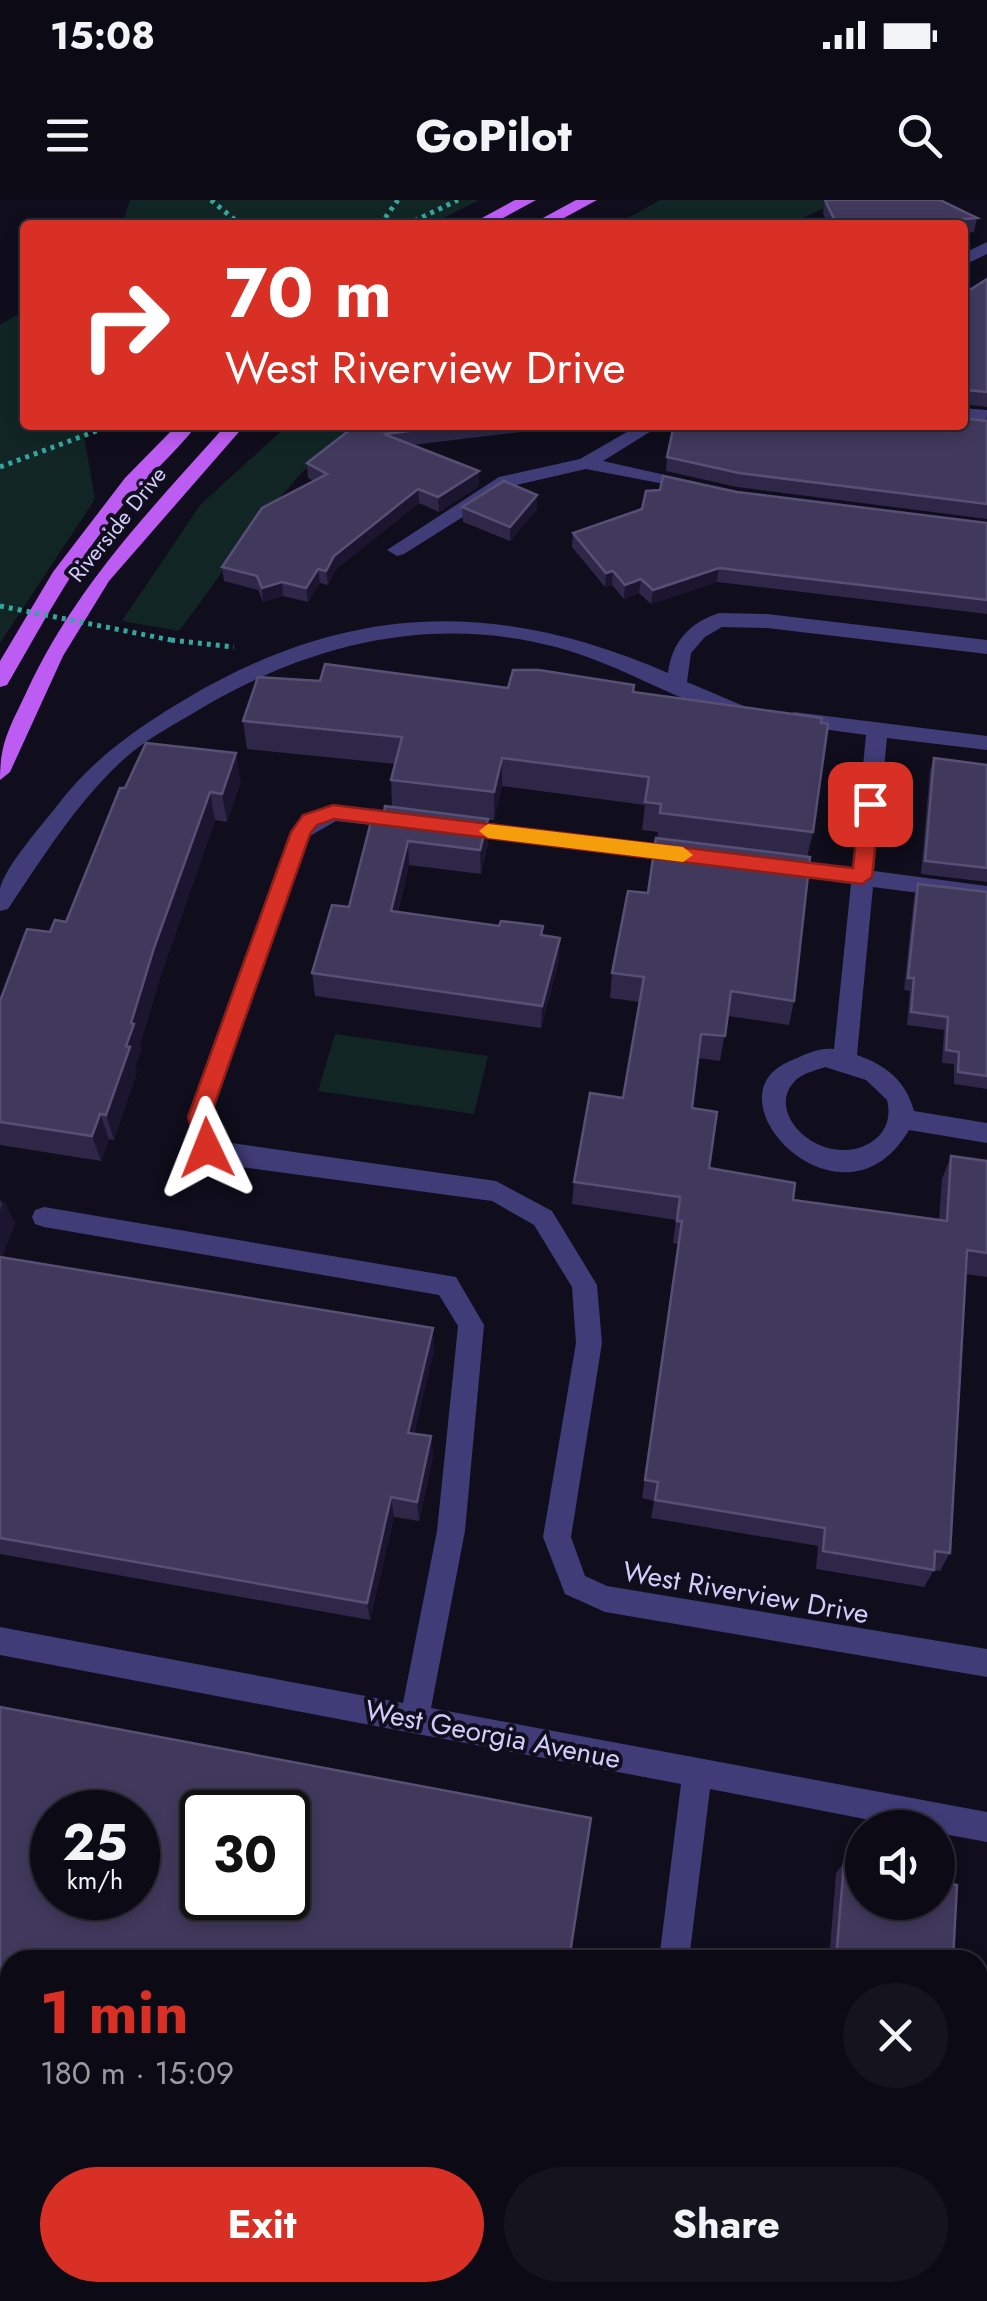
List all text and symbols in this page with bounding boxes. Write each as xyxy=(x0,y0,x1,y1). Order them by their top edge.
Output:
text: 15:08 xyxy=(50,8,155,63)
text: GoPilot xyxy=(415,103,572,168)
icon: menu xyxy=(40,108,95,163)
icon: search xyxy=(892,108,947,163)
text: 70 m xyxy=(225,242,392,343)
icon: right xyxy=(60,260,190,390)
text: West Riverview Drive xyxy=(225,335,626,400)
street label: Riverside Drive xyxy=(60,459,174,589)
pin xyxy=(828,762,913,847)
icon: arrive xyxy=(843,777,898,832)
position arrow xyxy=(155,1096,259,1200)
street label: West Riverview Drive xyxy=(620,1551,872,1634)
street label: West Georgia Avenue xyxy=(362,1690,624,1779)
speed limit sign: 30 xyxy=(180,1790,310,1920)
text: 25 xyxy=(62,1806,128,1879)
map controls xyxy=(845,1810,955,1920)
button: sound xyxy=(845,1810,955,1920)
text: km/h xyxy=(67,1862,123,1898)
text: 1 min xyxy=(40,1969,189,2056)
button: close xyxy=(843,1983,948,2088)
text: 180 m · 15:09 xyxy=(40,2050,234,2096)
button: Exit xyxy=(40,2167,484,2282)
button: Share xyxy=(504,2167,948,2282)

